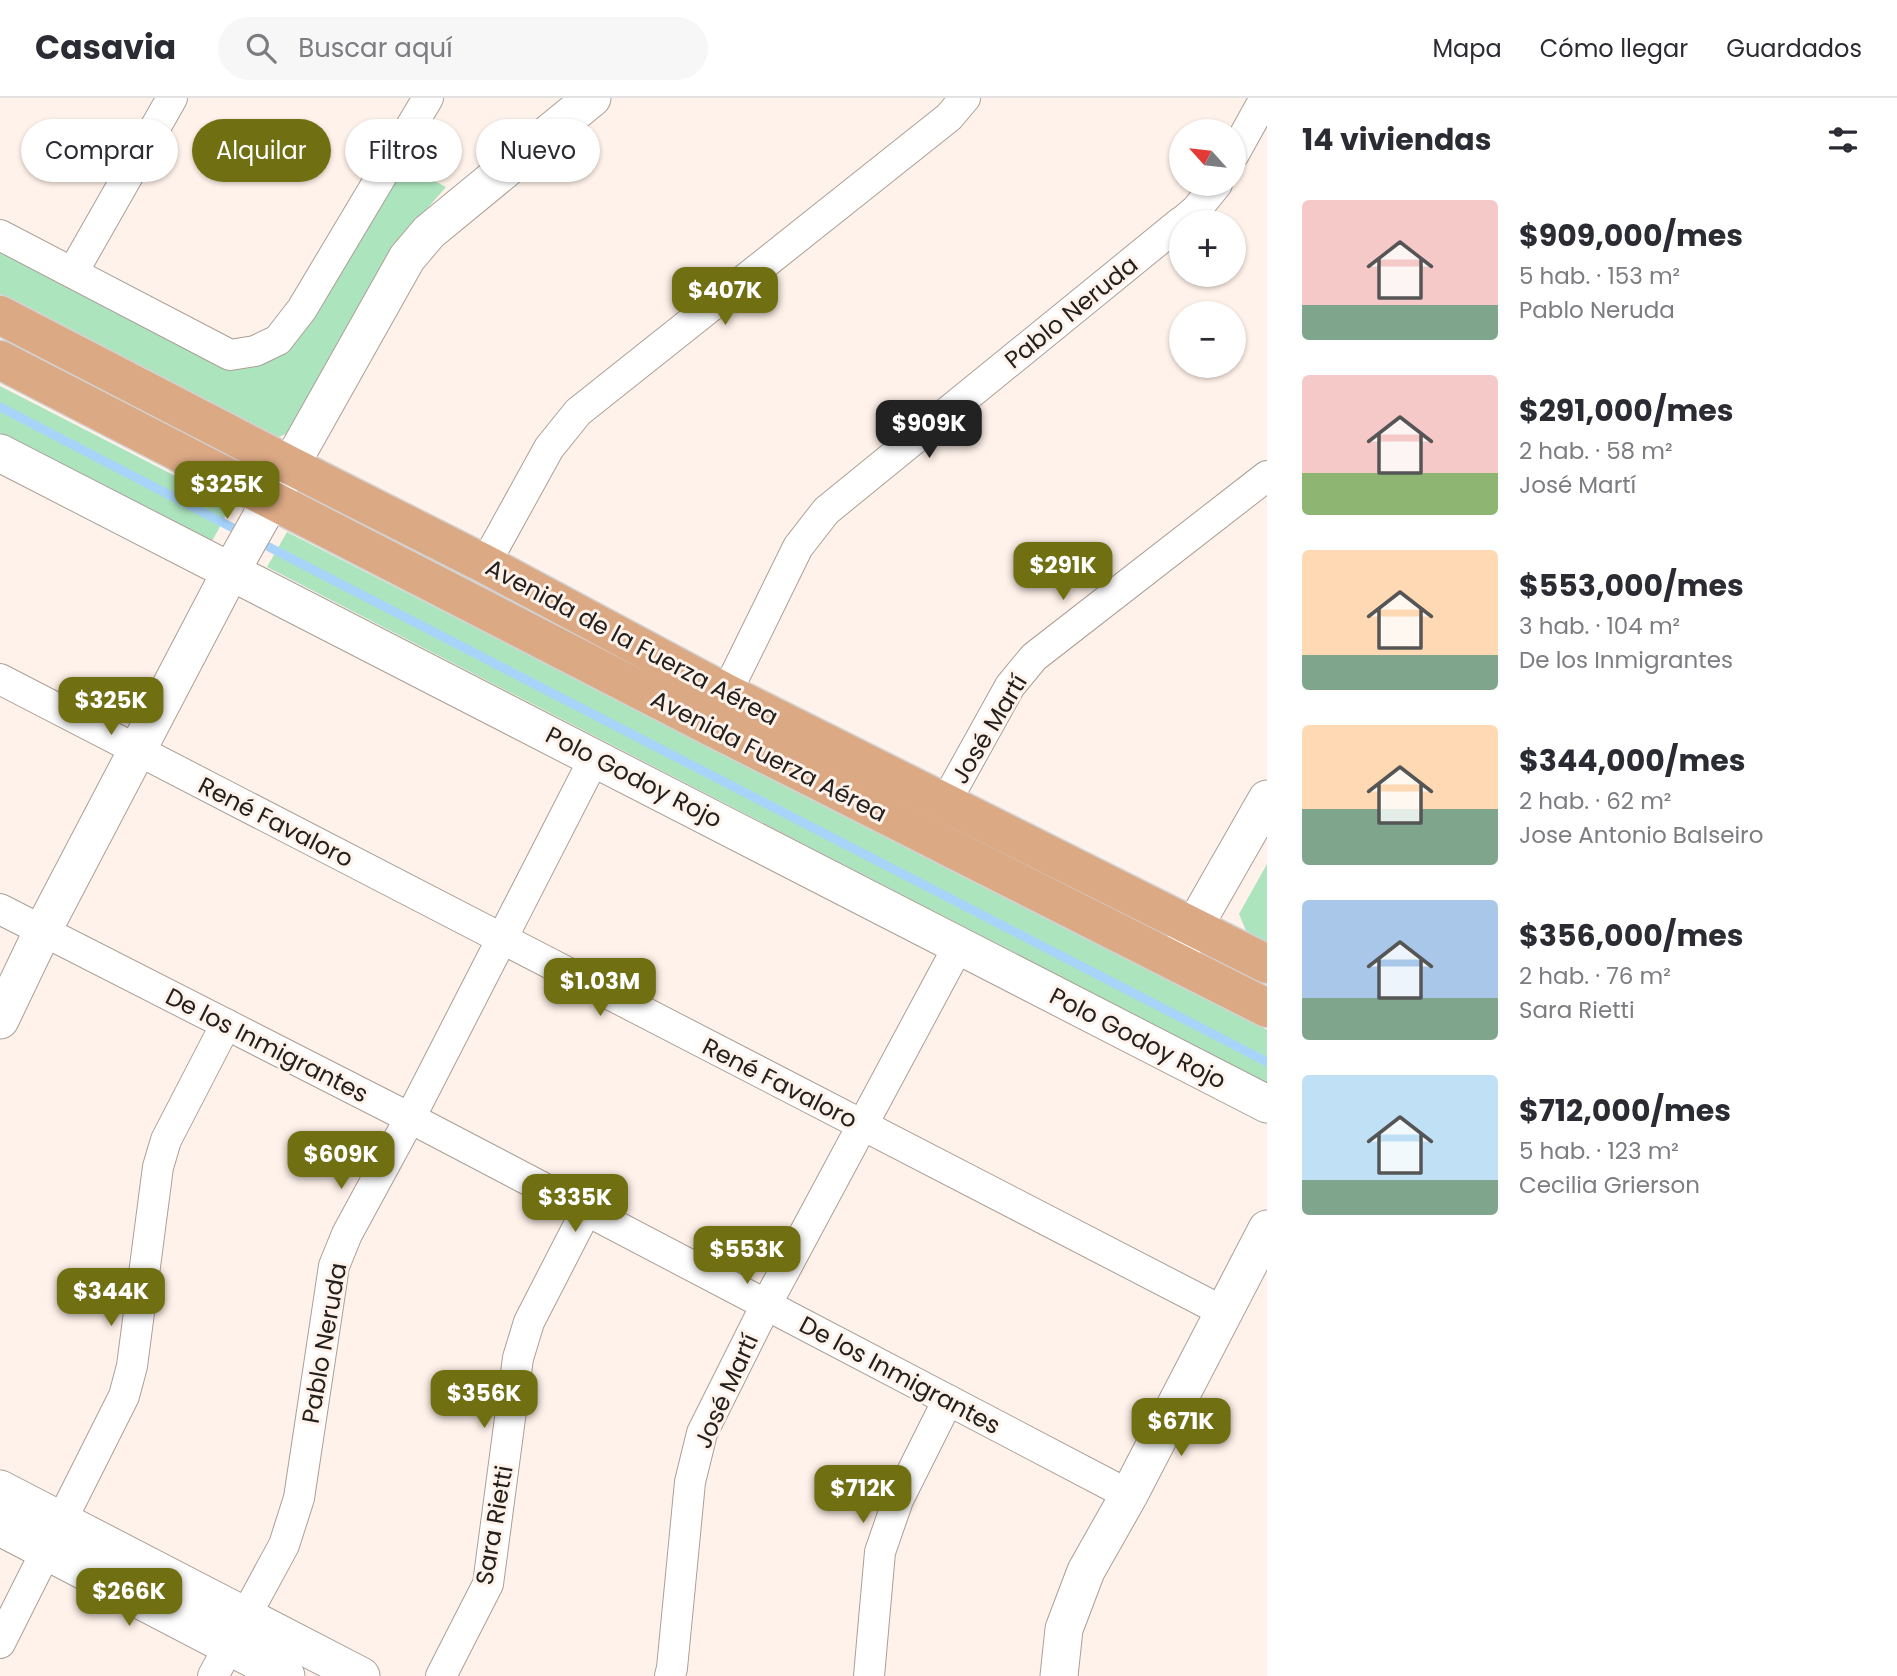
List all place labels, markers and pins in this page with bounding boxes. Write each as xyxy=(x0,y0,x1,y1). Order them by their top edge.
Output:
pin: $407K xyxy=(676,268,774,327)
pin: $909K xyxy=(880,400,978,460)
pin: $325K xyxy=(178,462,276,521)
pin: $291K xyxy=(1014,542,1112,602)
pin: $325K xyxy=(62,678,160,737)
pin: $1.03M xyxy=(543,958,657,1018)
pin: $609K xyxy=(292,1132,390,1191)
pin: $335K xyxy=(526,1174,624,1234)
pin: $553K xyxy=(698,1226,796,1286)
pin: $344K xyxy=(62,1268,160,1328)
pin: $356K xyxy=(435,1370,533,1430)
pin: $671K xyxy=(1132,1398,1230,1458)
pin: $712K xyxy=(814,1466,912,1525)
pin: $266K xyxy=(80,1568,178,1628)

